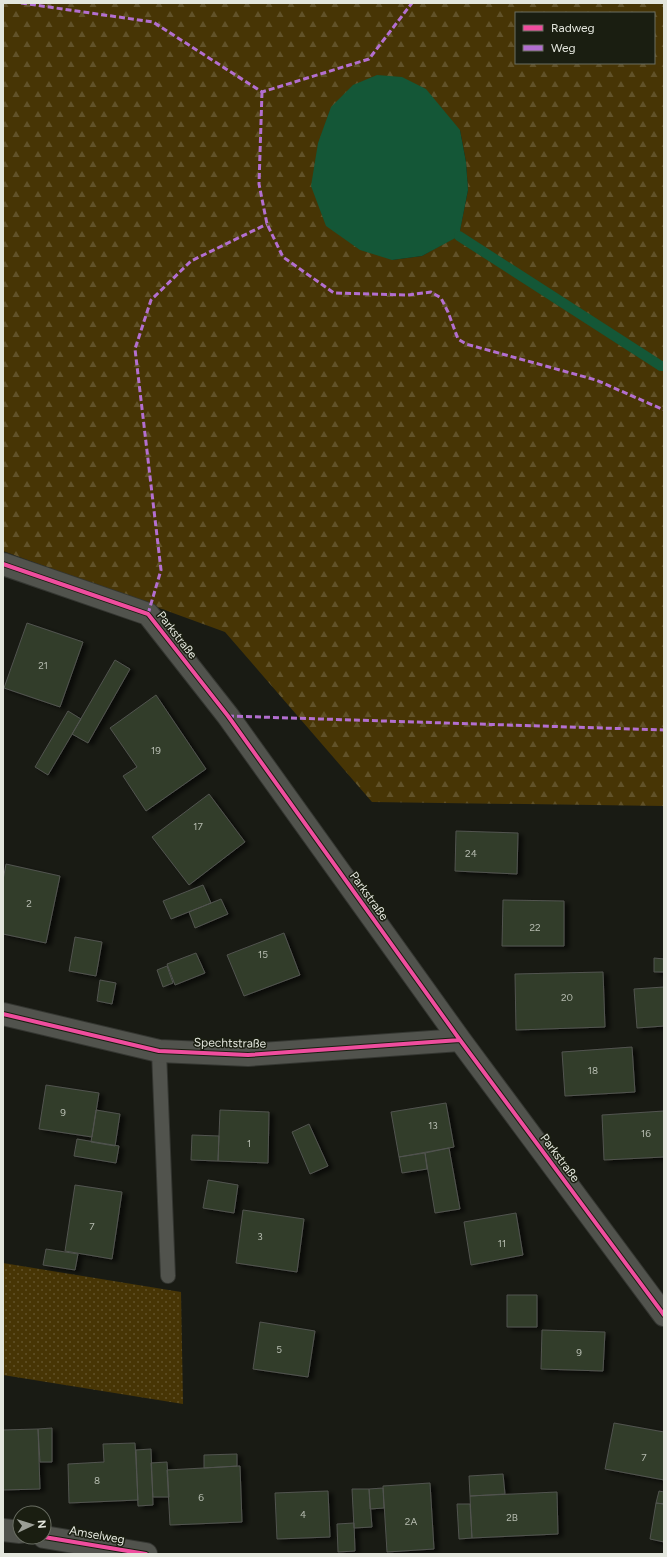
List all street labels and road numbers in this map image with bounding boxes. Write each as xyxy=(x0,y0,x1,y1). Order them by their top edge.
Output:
street label: Parkstraße xyxy=(154,608,200,662)
street label: Parkstraße xyxy=(347,869,392,923)
street label: Spechtstraße xyxy=(194,1035,267,1051)
street label: Parkstraße xyxy=(537,1131,583,1185)
street label: Amselweg xyxy=(68,1523,126,1547)

